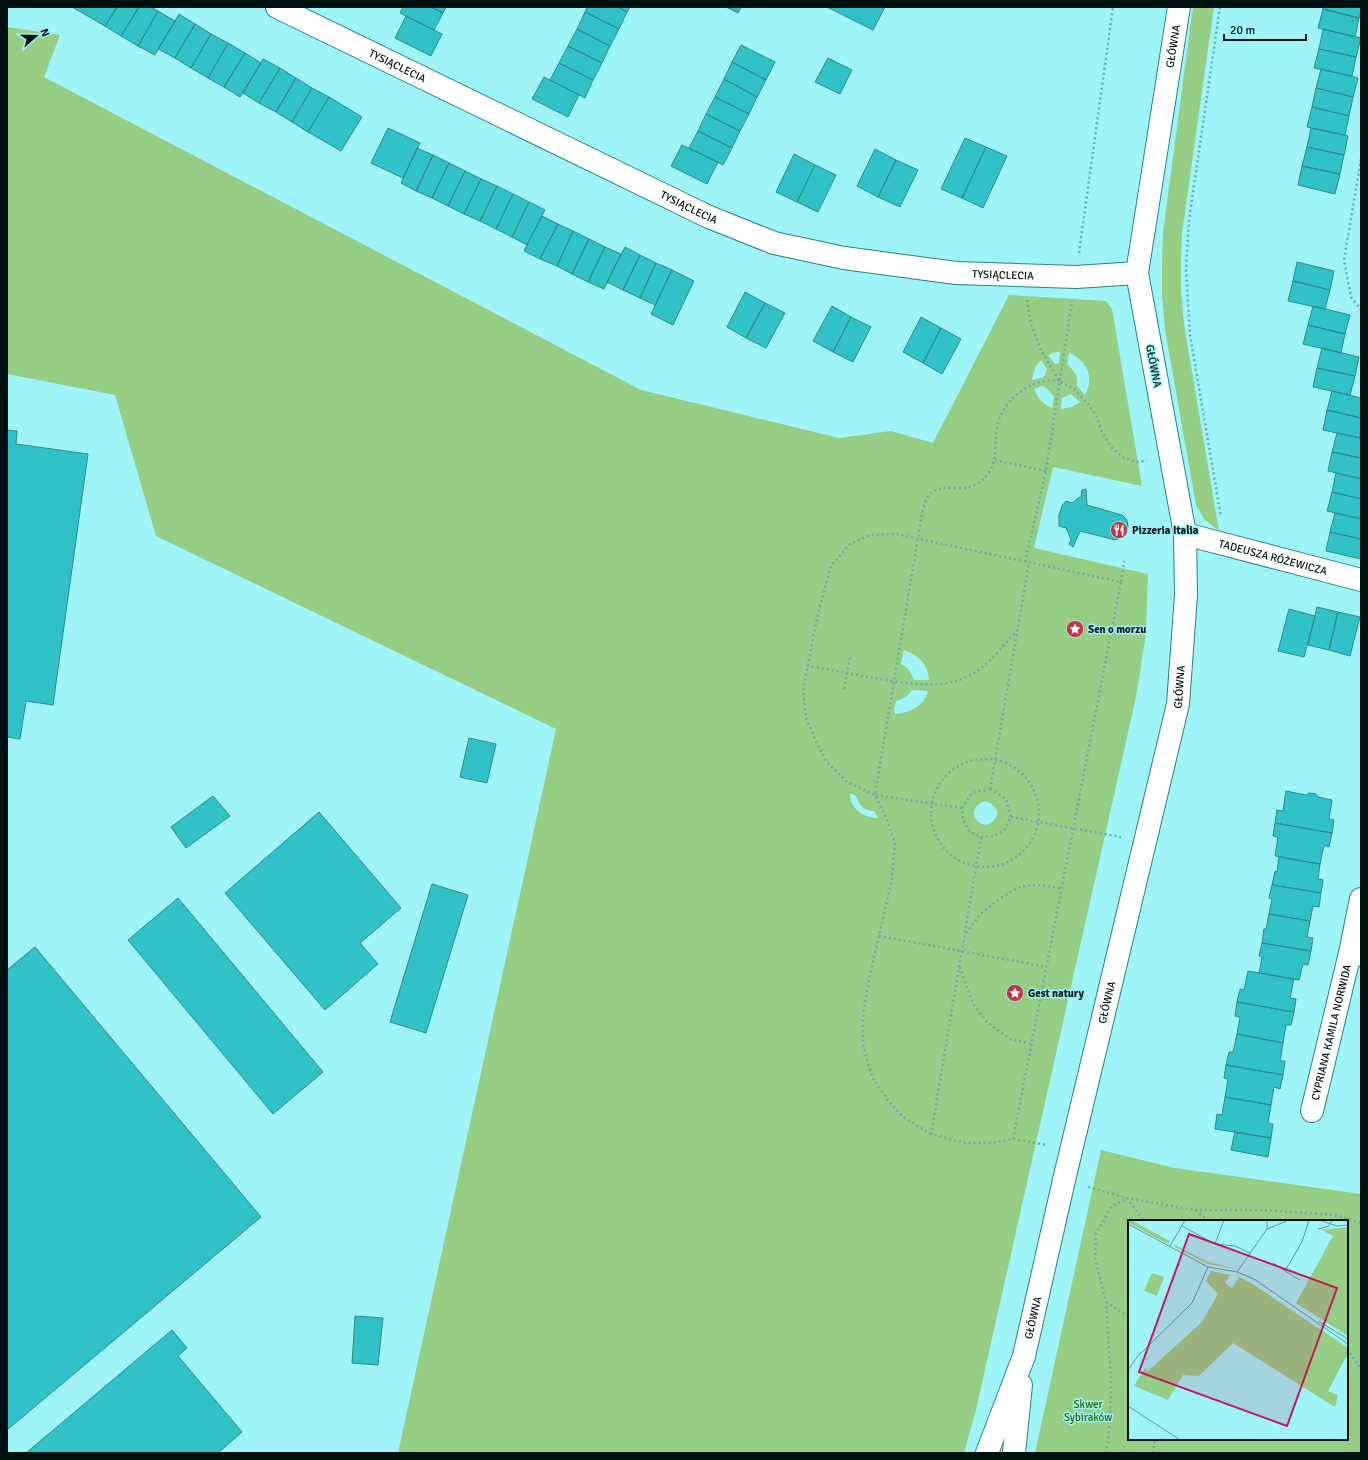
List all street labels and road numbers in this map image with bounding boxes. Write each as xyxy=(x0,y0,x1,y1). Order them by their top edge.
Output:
street label: GŁÓWNA xyxy=(1163,24,1183,69)
street label: TYSIĄCLECIA xyxy=(367,47,428,86)
street label: TYSIĄCLECIA xyxy=(658,188,719,227)
street label: TYSIĄCLECIA xyxy=(972,268,1034,283)
street label: GŁÓWNA xyxy=(1143,343,1165,389)
street label: TADEUSZA RÓŻEWICZA xyxy=(1217,537,1329,578)
street label: GŁÓWNA xyxy=(1171,664,1188,710)
street label: CYPRIANA KAMILA NORWIDA xyxy=(1309,963,1354,1102)
street label: GŁÓWNA xyxy=(1096,980,1118,1025)
street label: GŁÓWNA xyxy=(1022,1295,1044,1340)

